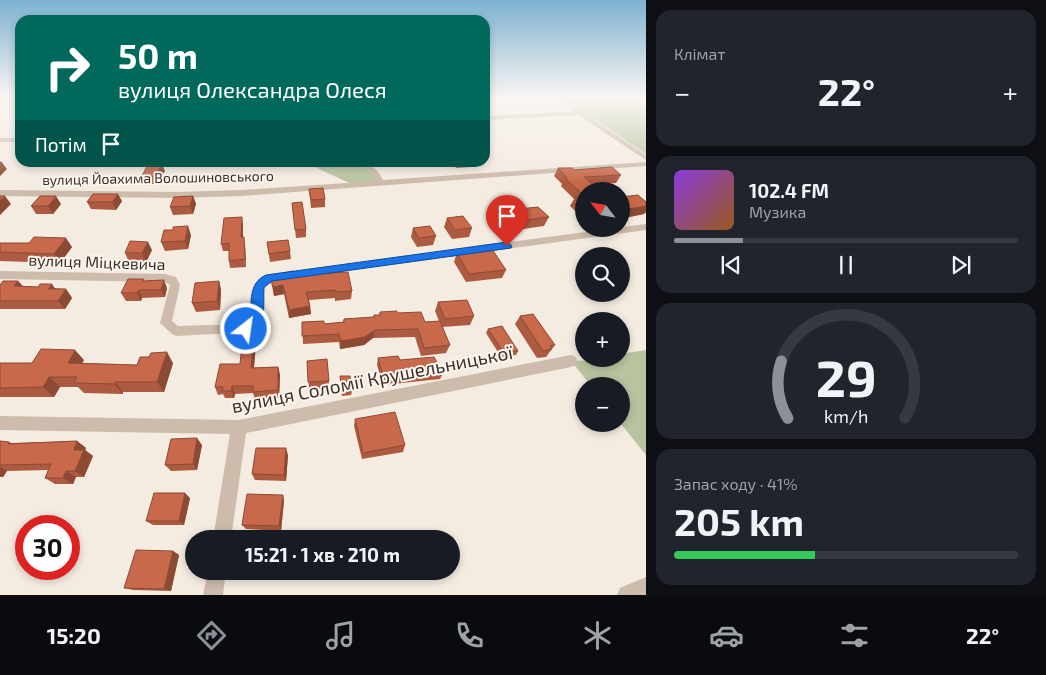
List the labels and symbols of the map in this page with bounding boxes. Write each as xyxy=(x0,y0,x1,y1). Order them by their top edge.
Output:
street label: вулиця Йоахима Волошиновського xyxy=(42,167,274,188)
north arrow xyxy=(575,182,630,238)
pin xyxy=(486,195,528,246)
street label: вулиця Міцкевича xyxy=(28,250,166,274)
position arrow xyxy=(219,302,271,354)
street label: вулиця Соломії Крушельницької xyxy=(229,340,515,418)
speed limit sign: 30 xyxy=(15,515,80,580)

